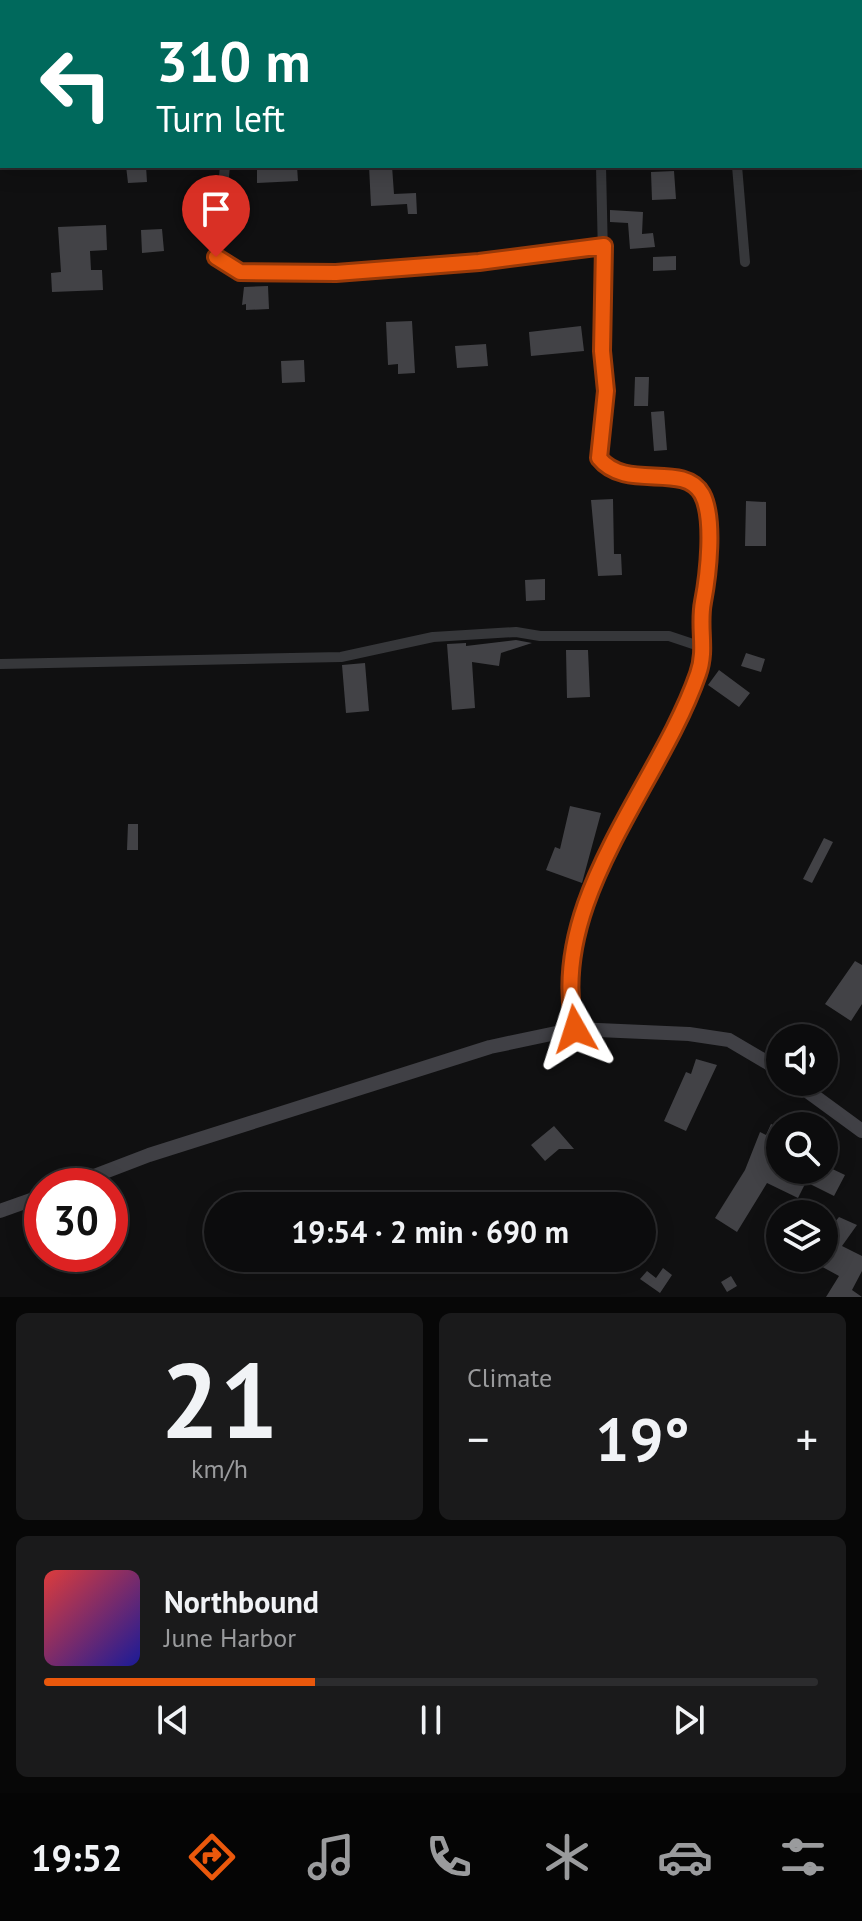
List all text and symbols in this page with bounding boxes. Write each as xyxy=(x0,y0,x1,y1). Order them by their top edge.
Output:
text: 310 m xyxy=(156,25,311,97)
icon: left xyxy=(24,32,128,136)
text: Turn left xyxy=(156,95,285,142)
pin xyxy=(182,175,250,257)
icon: arrive xyxy=(194,187,238,231)
position arrow xyxy=(533,987,617,1071)
map controls xyxy=(766,1024,838,1272)
button: sound xyxy=(766,1024,838,1096)
button: search xyxy=(766,1112,838,1184)
speed limit sign: 30 xyxy=(24,1168,128,1272)
button: layers xyxy=(766,1200,838,1272)
text: 19:54 · 2 min · 690 m xyxy=(291,1212,569,1251)
text: 21 xyxy=(161,1332,278,1467)
text: Climate xyxy=(467,1361,552,1394)
text: 19° xyxy=(595,1400,690,1478)
text: − xyxy=(467,1410,489,1467)
text: + xyxy=(796,1410,818,1467)
text: km/h xyxy=(191,1452,248,1485)
text: Northbound xyxy=(164,1582,319,1621)
text: June Harbor xyxy=(164,1621,296,1654)
icon: previous xyxy=(151,1698,195,1742)
icon: pause xyxy=(409,1698,453,1742)
icon: next xyxy=(667,1698,711,1742)
icon: directions xyxy=(184,1829,240,1885)
icon: music xyxy=(303,1829,359,1885)
icon: phone xyxy=(421,1829,477,1885)
icon: climate xyxy=(539,1829,595,1885)
icon: car xyxy=(657,1829,713,1885)
icon: filters xyxy=(775,1829,831,1885)
text: 19:52 xyxy=(31,1834,122,1881)

